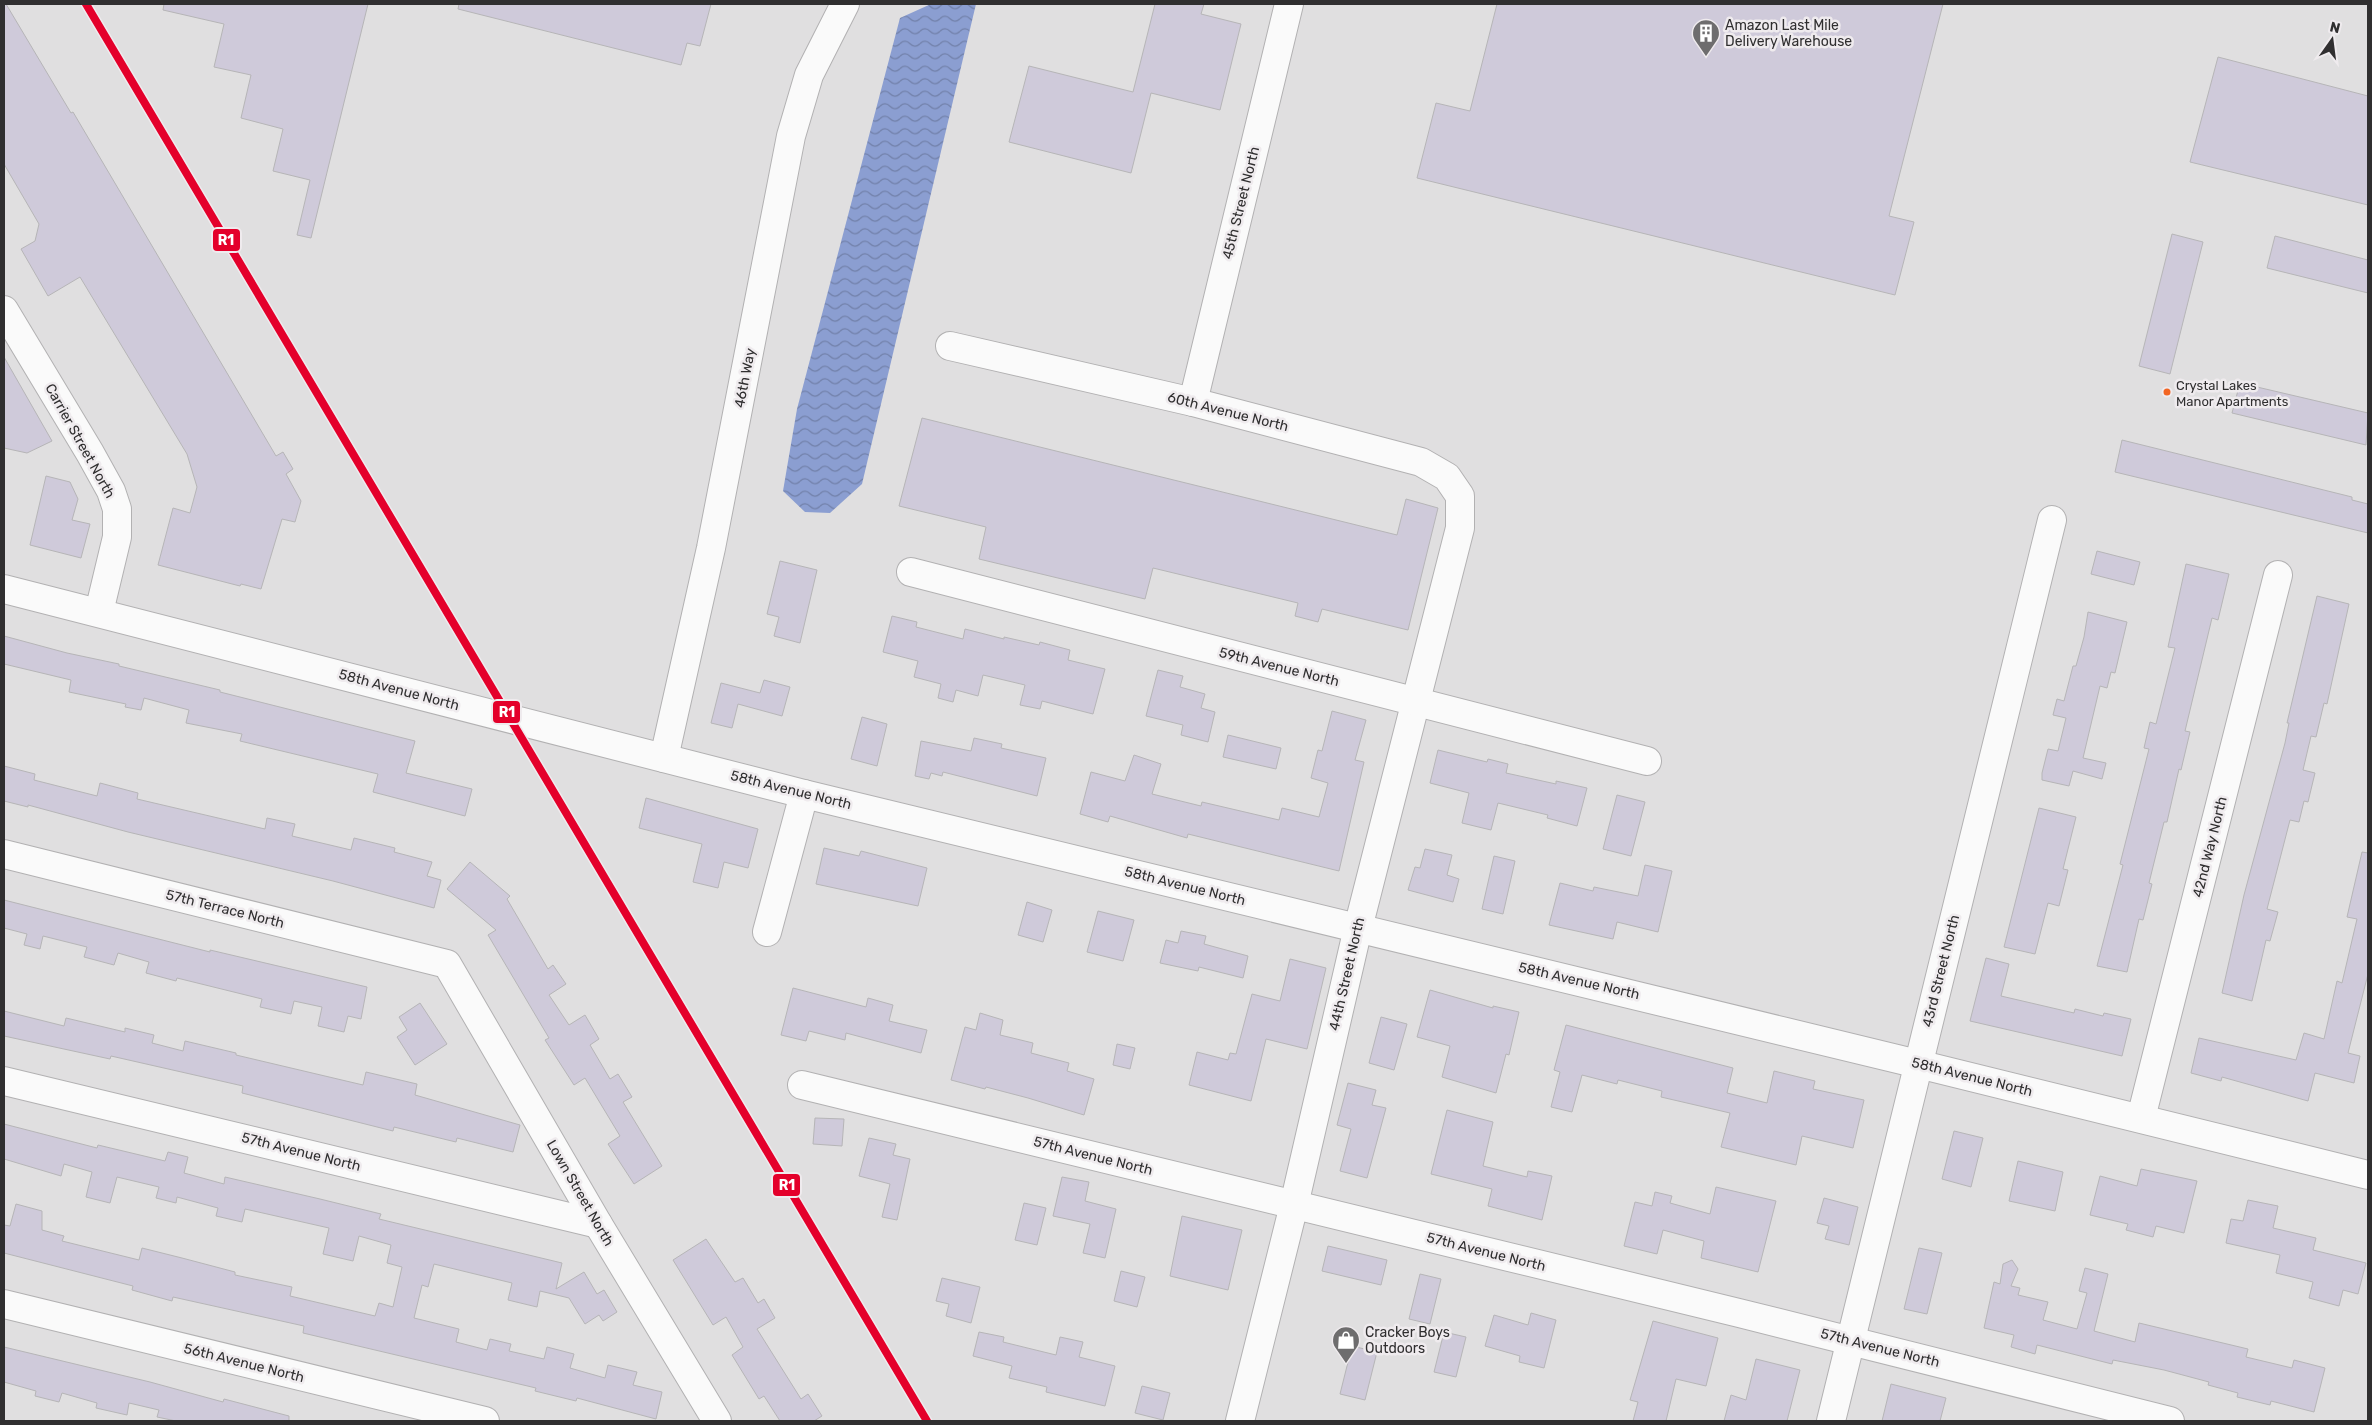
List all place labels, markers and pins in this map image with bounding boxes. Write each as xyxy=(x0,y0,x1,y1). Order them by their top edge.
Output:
place label: Amazon Last Mile Delivery Warehouse xyxy=(1725,17,1852,50)
building icon: Amazon Last Mile Delivery Warehouse xyxy=(1691,18,1721,57)
place label: Crystal Lakes Manor Apartments xyxy=(2176,378,2289,409)
marker: Crystal Lakes Manor Apartments xyxy=(2162,387,2172,397)
place label: Cracker Boys Outdoors xyxy=(1365,1324,1450,1357)
shop icon: Cracker Boys Outdoors xyxy=(1331,1325,1361,1364)

